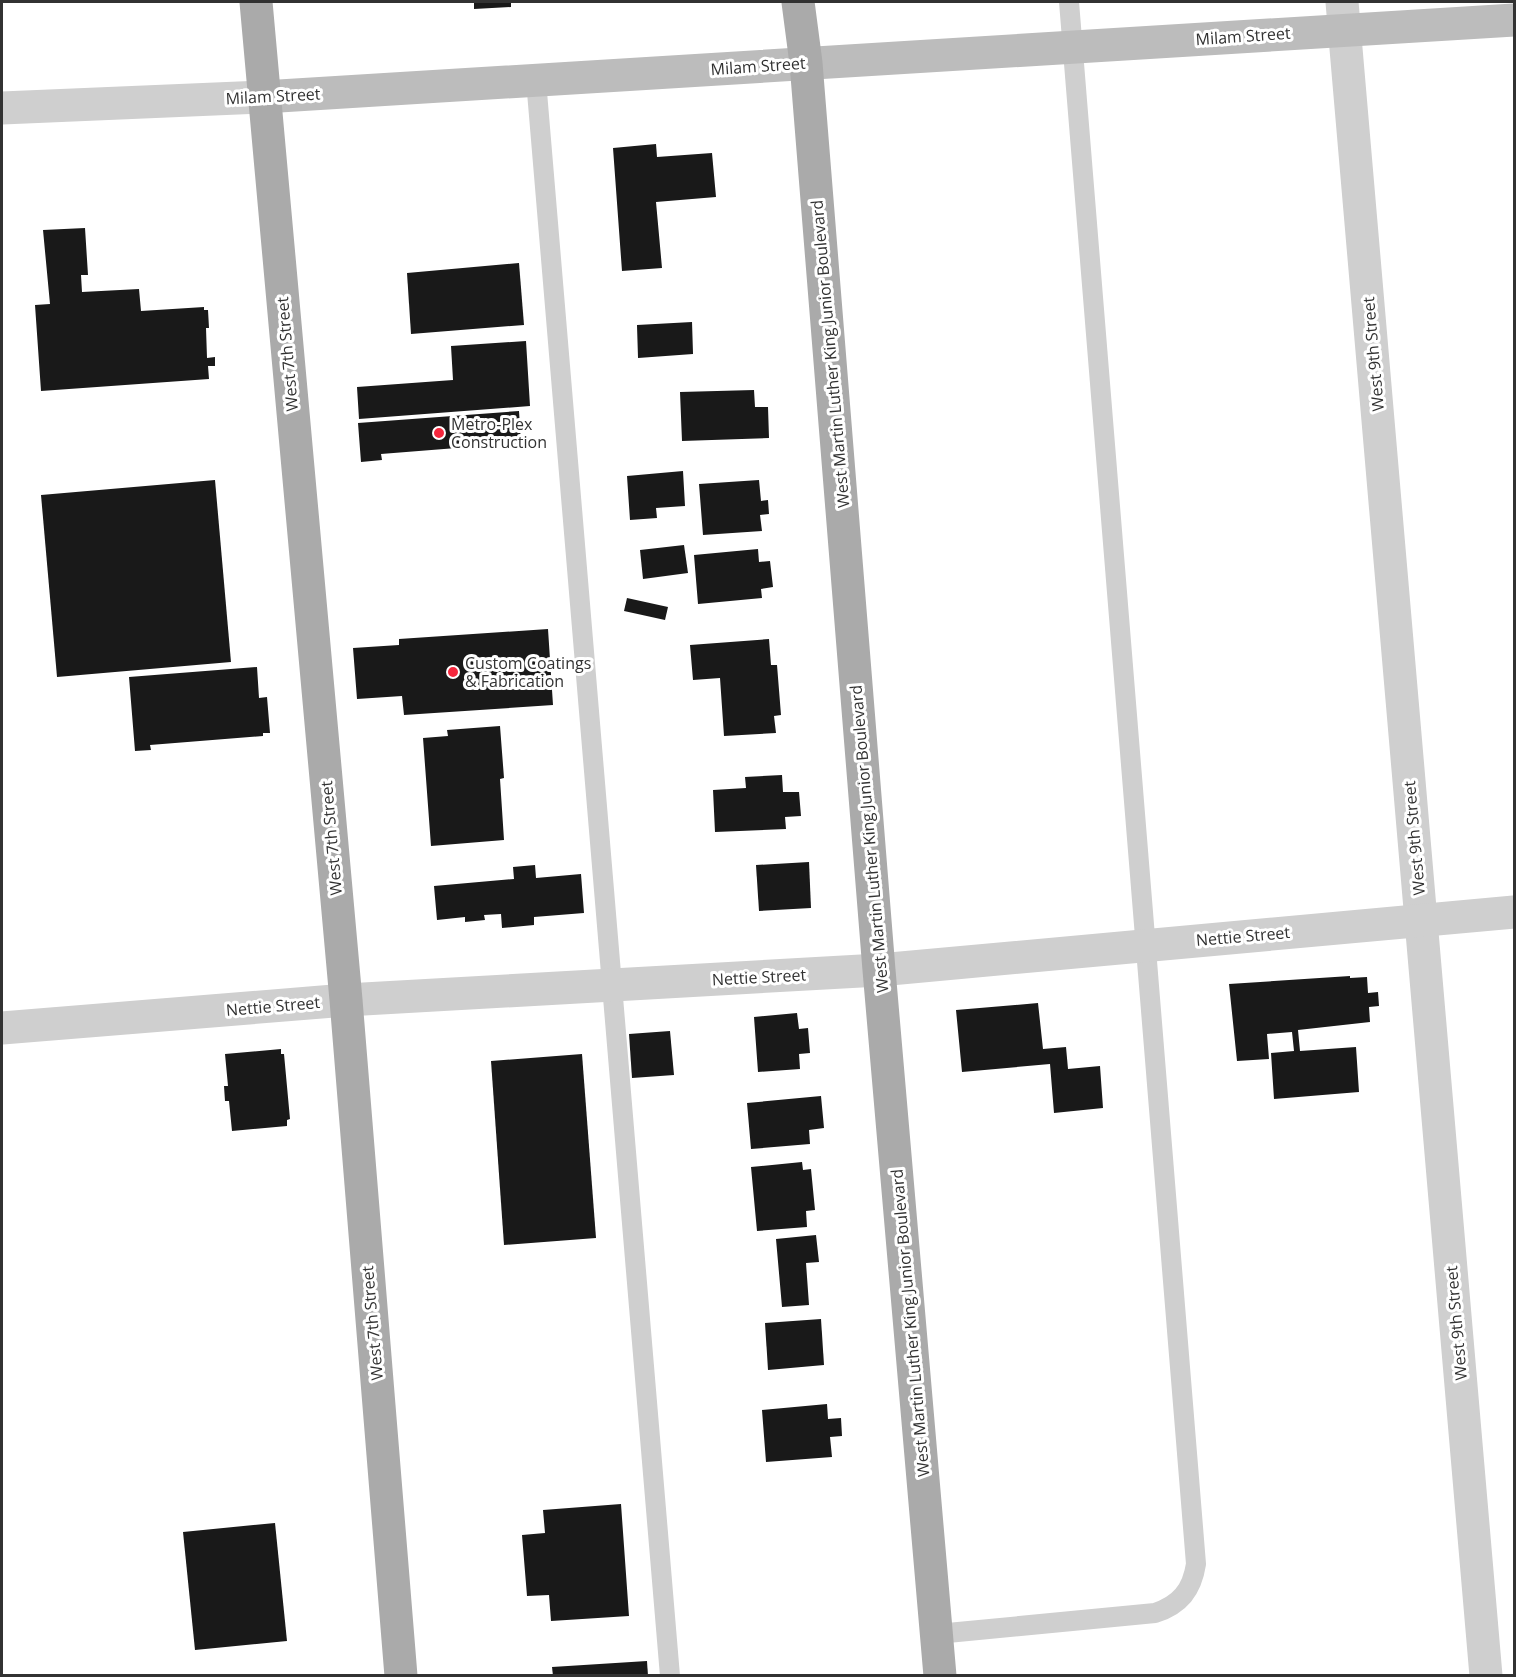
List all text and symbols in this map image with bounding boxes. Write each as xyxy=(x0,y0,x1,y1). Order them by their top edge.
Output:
street label: Milam Street xyxy=(1195,22,1291,50)
street label: Milam Street xyxy=(710,52,806,80)
street label: Milam Street xyxy=(225,83,321,109)
street label: West Martin Luther King Junior Boulevard xyxy=(806,199,854,509)
street label: West 7th Street xyxy=(271,296,303,412)
street label: West 9th Street xyxy=(1357,296,1389,412)
place label: Metro-Plex Construction xyxy=(451,413,547,453)
marker: Metro-Plex Construction xyxy=(432,426,446,440)
place label: Custom Coatings & Fabrication xyxy=(465,652,591,692)
marker: Custom Coatings & Fabrication xyxy=(446,665,460,679)
street label: West Martin Luther King Junior Boulevard xyxy=(845,684,893,994)
street label: West 7th Street xyxy=(315,780,347,896)
street label: West 9th Street xyxy=(1398,780,1430,896)
street label: Nettie Street xyxy=(1195,921,1291,951)
street label: Nettie Street xyxy=(711,964,807,990)
street label: Nettie Street xyxy=(225,991,321,1021)
street label: West Martin Luther King Junior Boulevard xyxy=(886,1168,934,1478)
street label: West 7th Street xyxy=(356,1265,388,1381)
street label: West 9th Street xyxy=(1440,1265,1472,1381)

